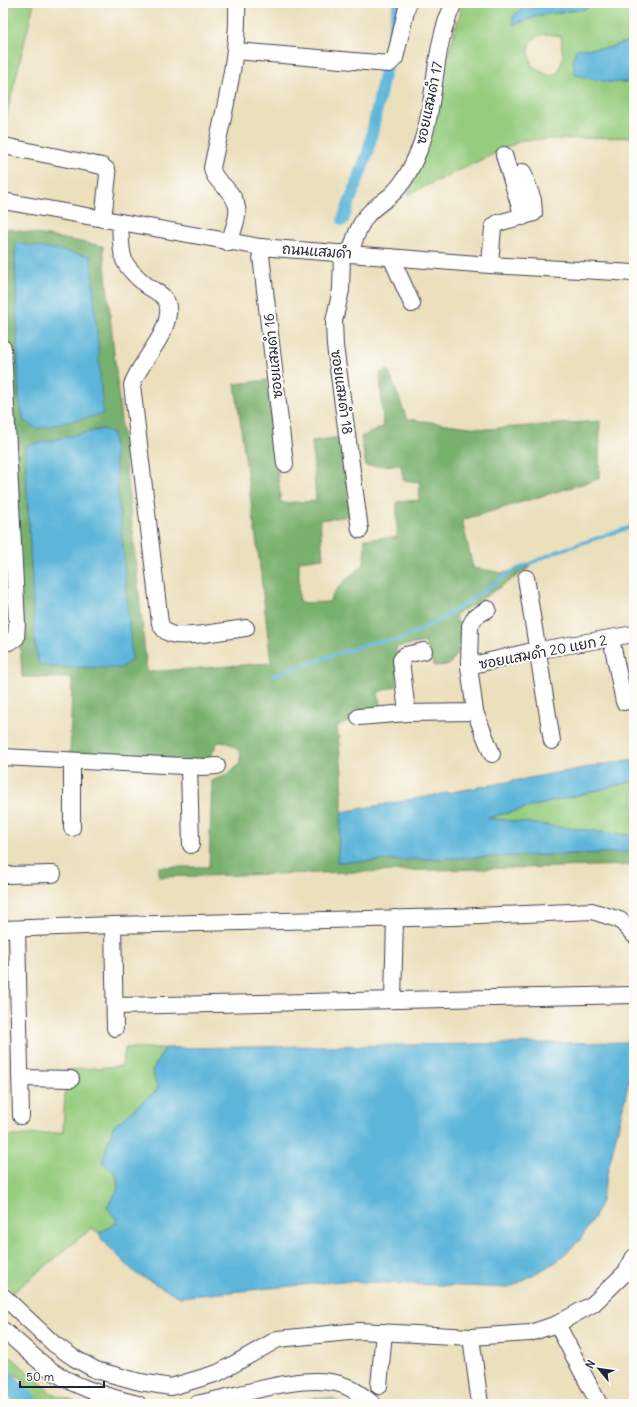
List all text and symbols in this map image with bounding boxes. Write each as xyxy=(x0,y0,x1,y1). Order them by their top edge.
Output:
street label: ซอยแสมดำ 17 xyxy=(411,60,447,146)
street label: ถนนแสมดำ xyxy=(282,240,352,262)
street label: ซอยแสมดำ 16 xyxy=(260,313,286,399)
street label: ซอยแสมดำ 18 xyxy=(327,348,357,436)
street label: ซอยแสมดำ 20 แยก 2 xyxy=(477,631,609,673)
north arrow xyxy=(579,1349,619,1389)
text: N xyxy=(582,1357,598,1371)
scale bar xyxy=(20,1363,104,1389)
text: 50 m xyxy=(26,1369,55,1384)

